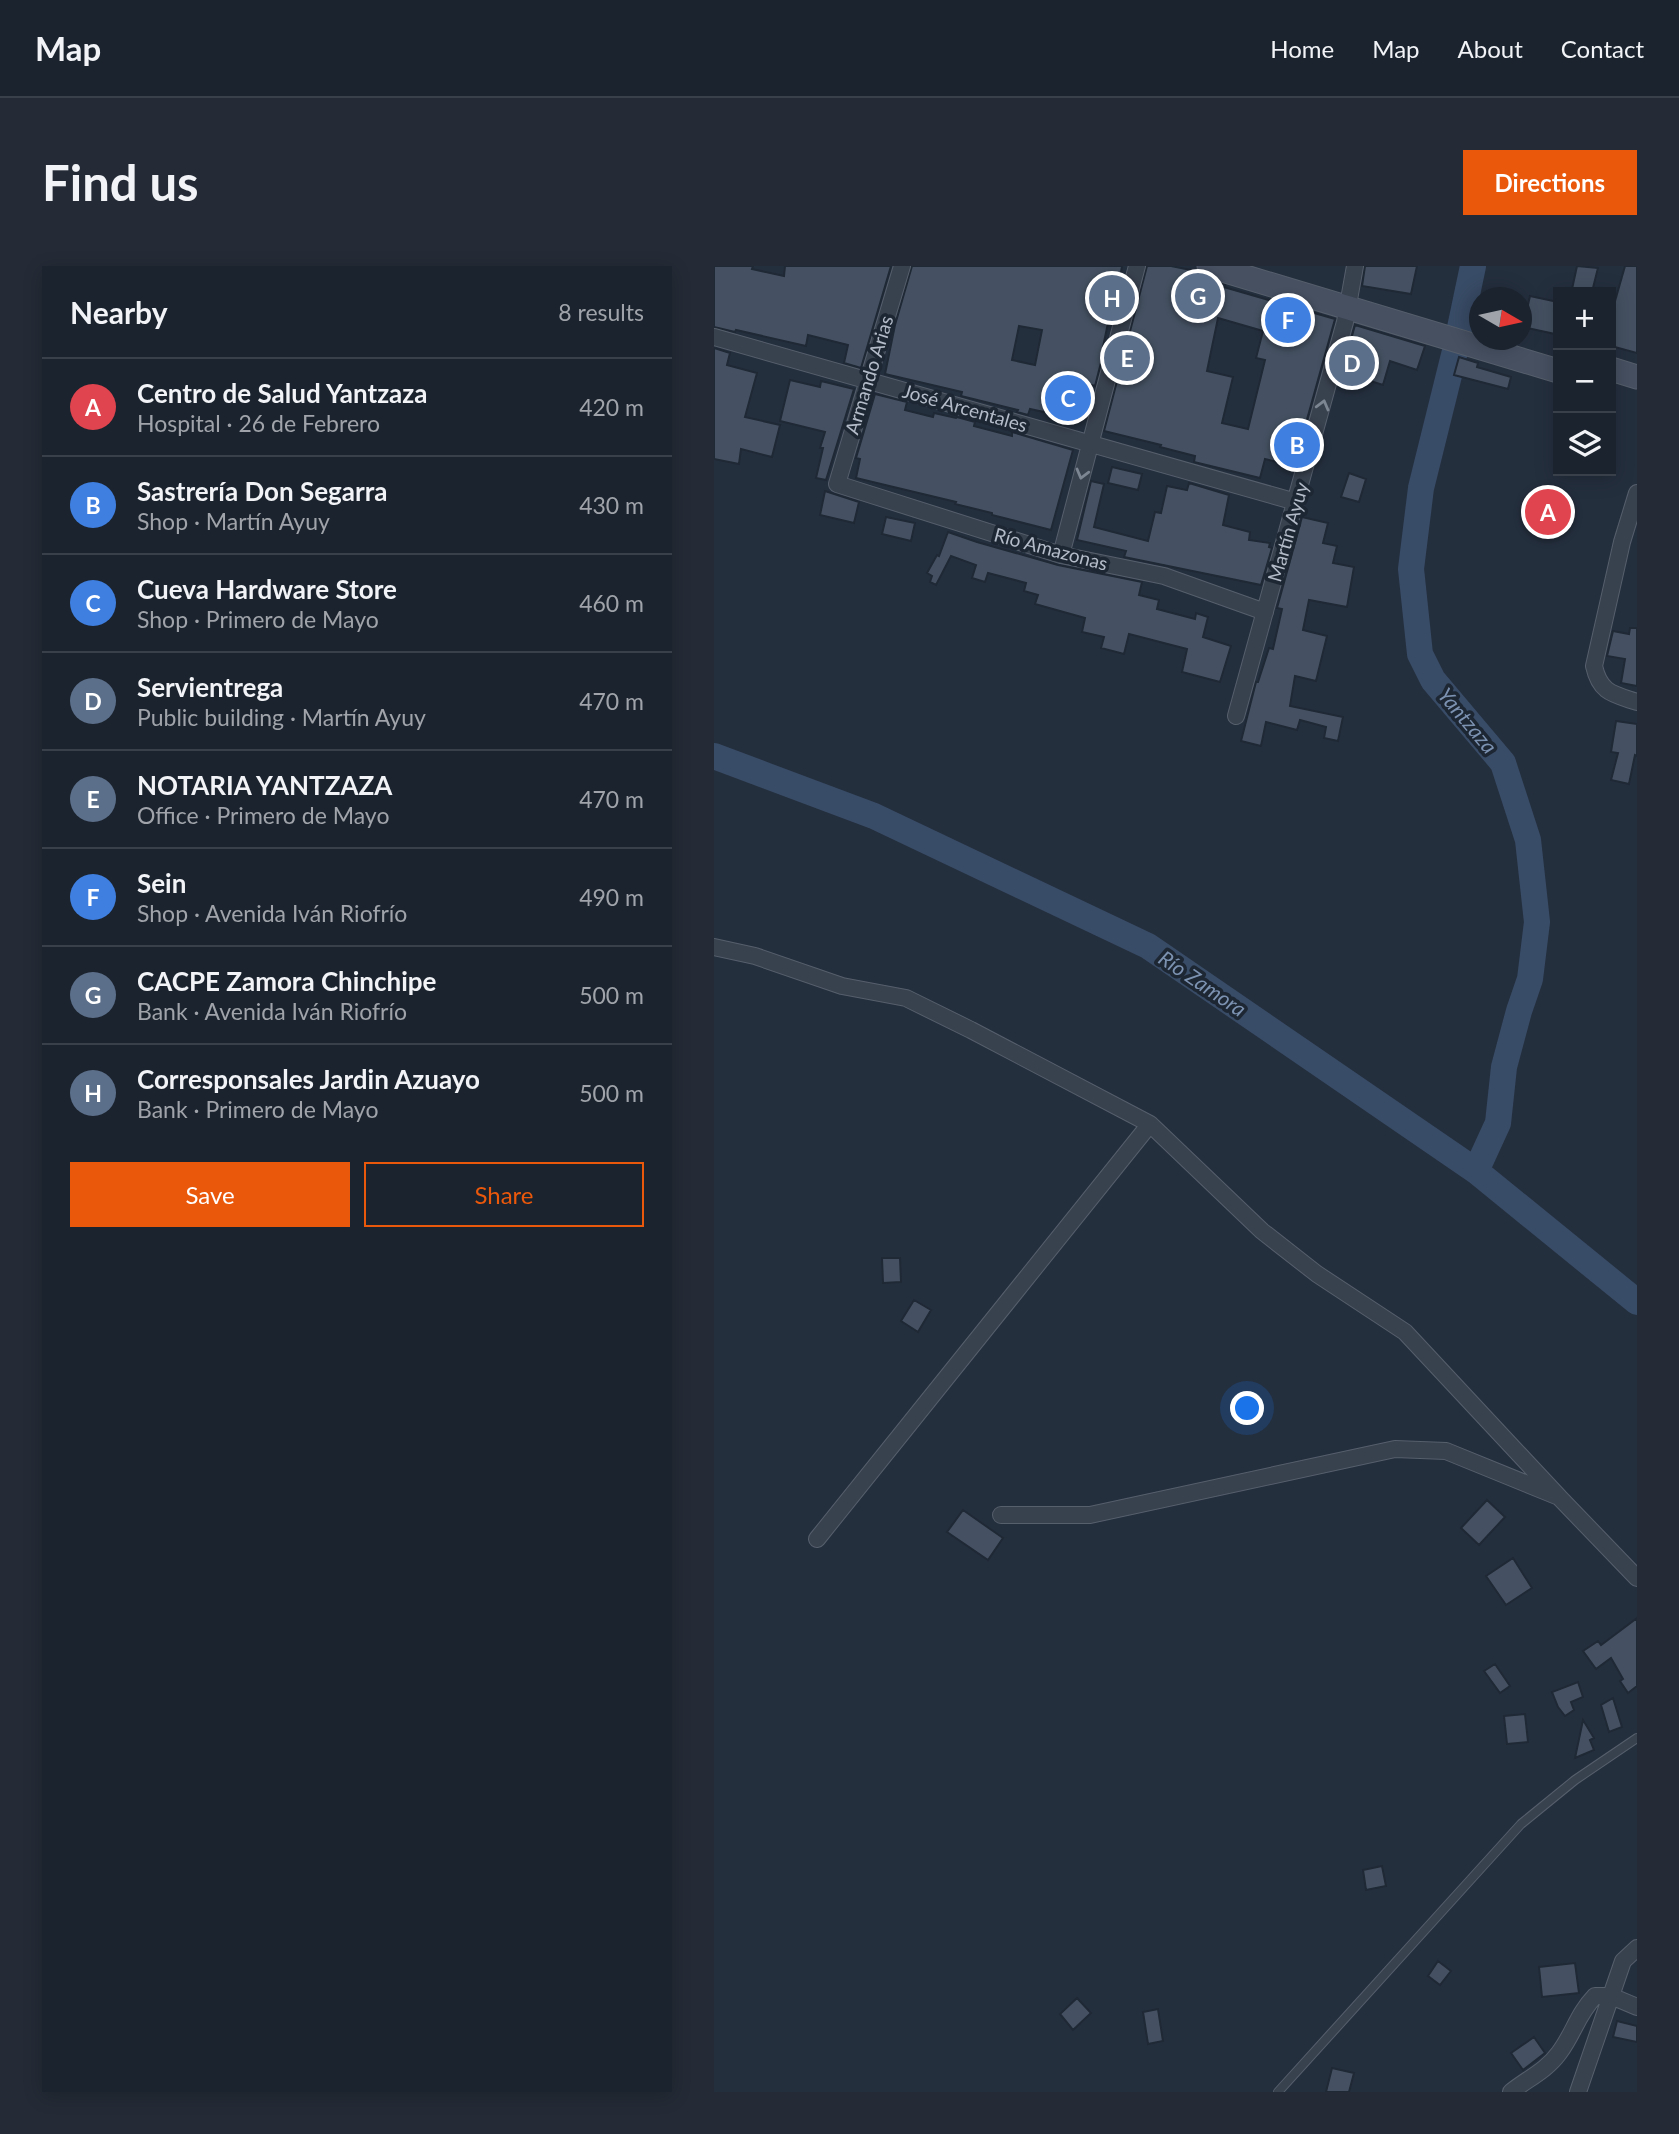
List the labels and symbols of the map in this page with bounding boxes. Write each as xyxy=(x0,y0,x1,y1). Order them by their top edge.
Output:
pin: G xyxy=(1175,270,1221,322)
pin: H xyxy=(1089,272,1135,324)
north arrow xyxy=(1469,287,1532,350)
pin: F xyxy=(1265,294,1311,346)
street label: Armando Arias xyxy=(840,313,898,437)
pin: E xyxy=(1104,332,1150,384)
pin: D xyxy=(1329,337,1375,389)
pin: C xyxy=(1045,372,1091,424)
street label: José Arcentales xyxy=(900,379,1030,436)
one-way arrow xyxy=(1315,399,1329,411)
pin: B xyxy=(1274,419,1320,471)
one-way arrow xyxy=(1076,468,1090,480)
street label: Martín Ayuy xyxy=(1262,479,1313,584)
pin: A xyxy=(1525,486,1571,538)
street label: Río Amazonas xyxy=(992,522,1110,575)
water label: Yantzaza xyxy=(1434,682,1503,758)
water label: Río Zamora xyxy=(1155,945,1251,1021)
your location xyxy=(1230,1391,1264,1425)

